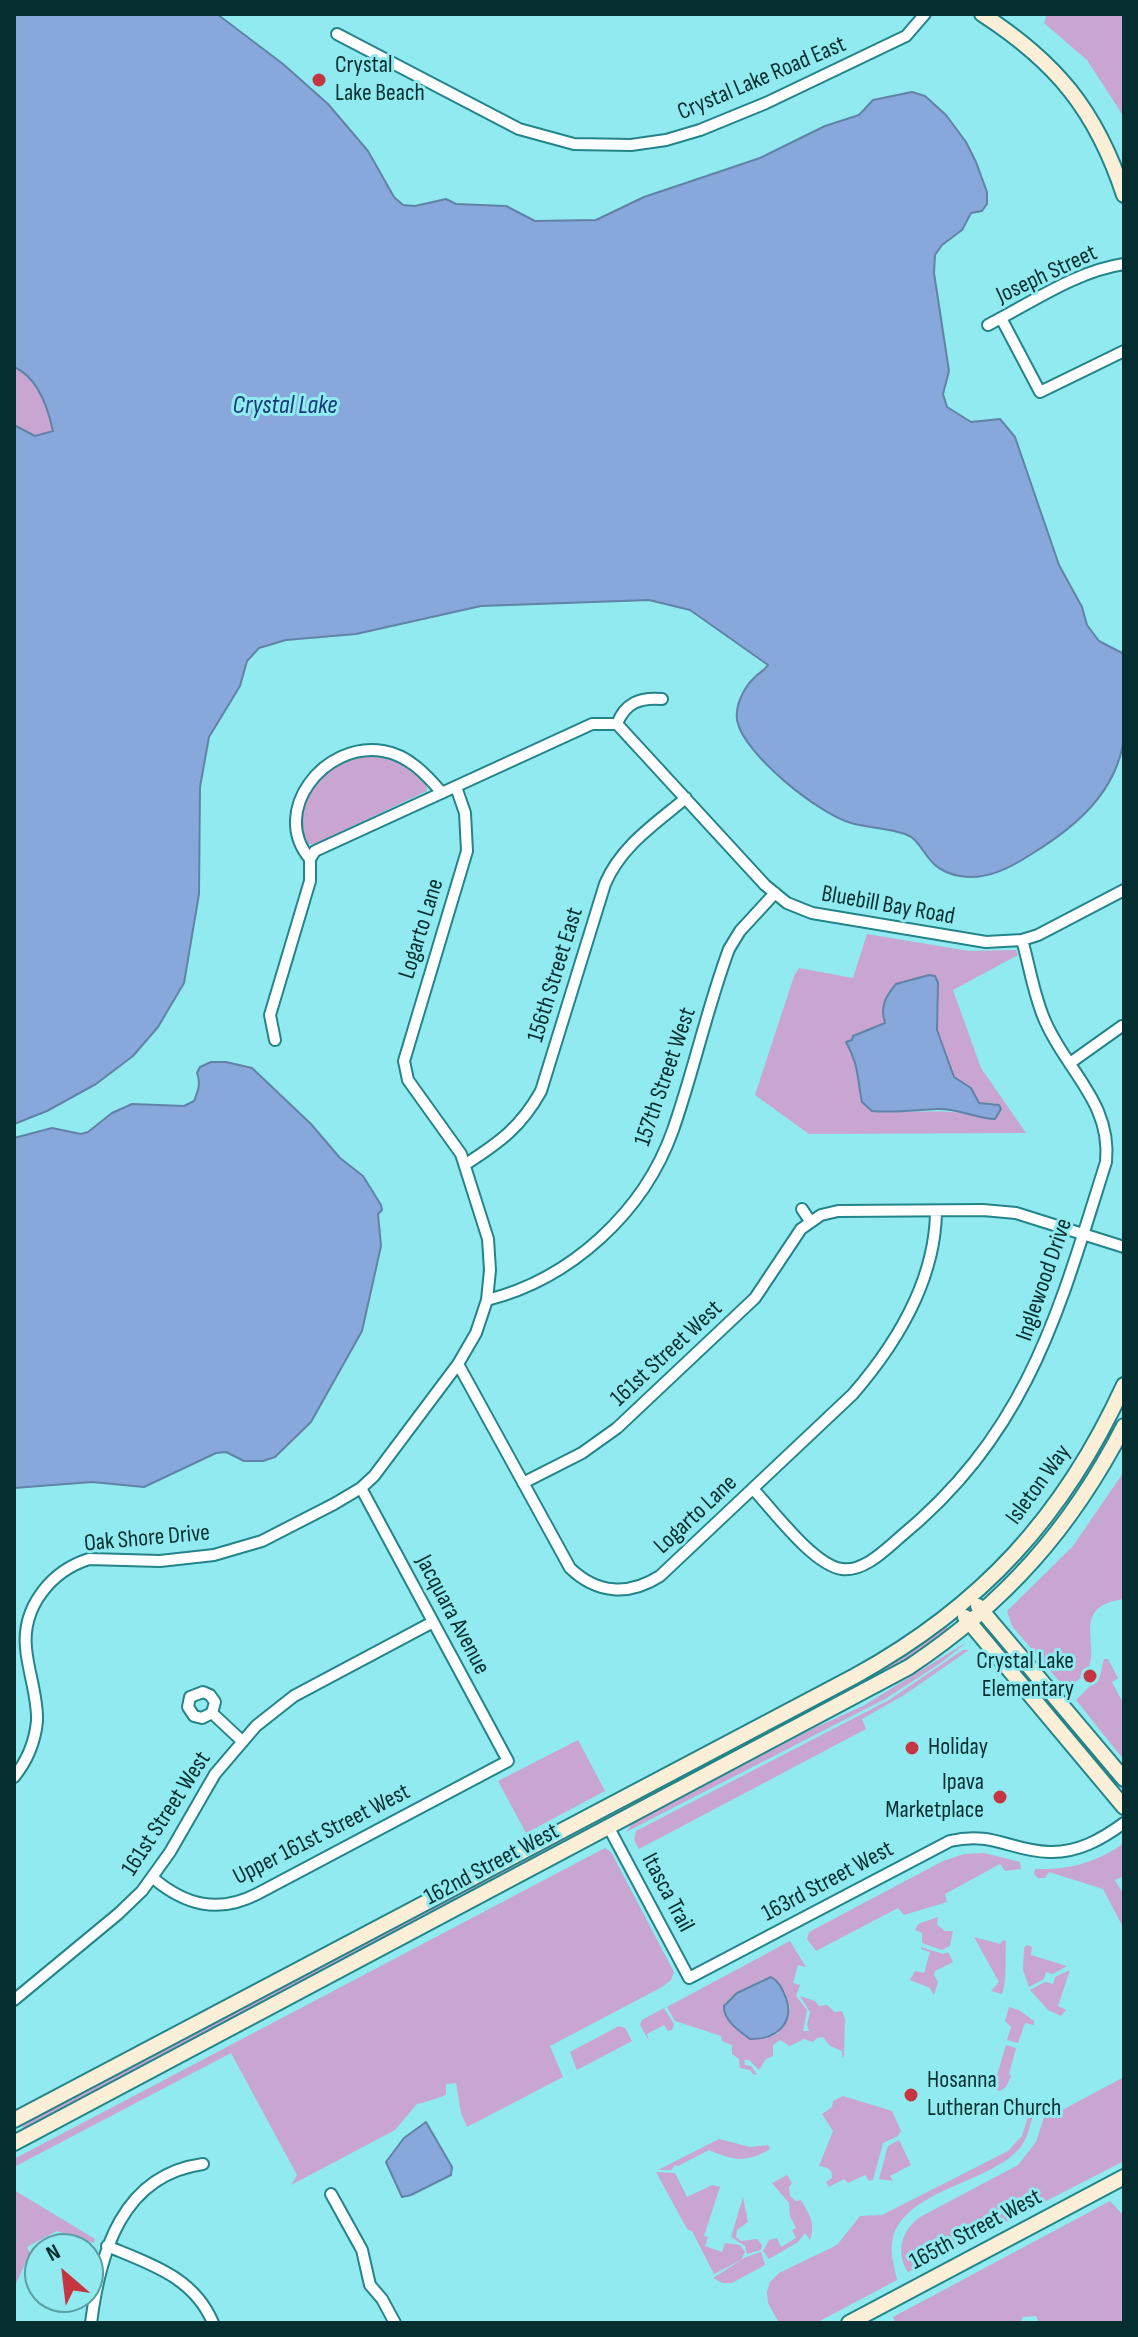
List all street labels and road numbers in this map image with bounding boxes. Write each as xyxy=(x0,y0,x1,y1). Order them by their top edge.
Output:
street label: Crystal Lake Road East xyxy=(673,31,851,127)
street label: Joseph Street xyxy=(992,239,1102,311)
street label: Logarto Lane xyxy=(393,875,451,983)
street label: Bluebill Bay Road xyxy=(819,880,957,932)
street label: 156th Street East xyxy=(522,904,590,1046)
street label: 157th Street West xyxy=(629,1004,703,1150)
street label: Inglewood Drive xyxy=(1011,1215,1079,1345)
street label: 161st Street West xyxy=(605,1295,729,1413)
street label: Isleton Way xyxy=(1000,1439,1078,1531)
street label: Logarto Lane xyxy=(648,1469,744,1561)
street label: Oak Shore Drive xyxy=(83,1519,211,1559)
street label: Jacquara Avenue xyxy=(408,1550,496,1680)
street label: 161st Street West xyxy=(116,1746,218,1882)
street label: Upper 161st Street West xyxy=(229,1778,415,1892)
street label: 162nd Street West xyxy=(420,1817,564,1913)
street label: 163rd Street West xyxy=(757,1835,899,1929)
street label: Itasca Trail xyxy=(634,1849,700,1937)
street label: 165th Street West xyxy=(905,2183,1047,2277)

